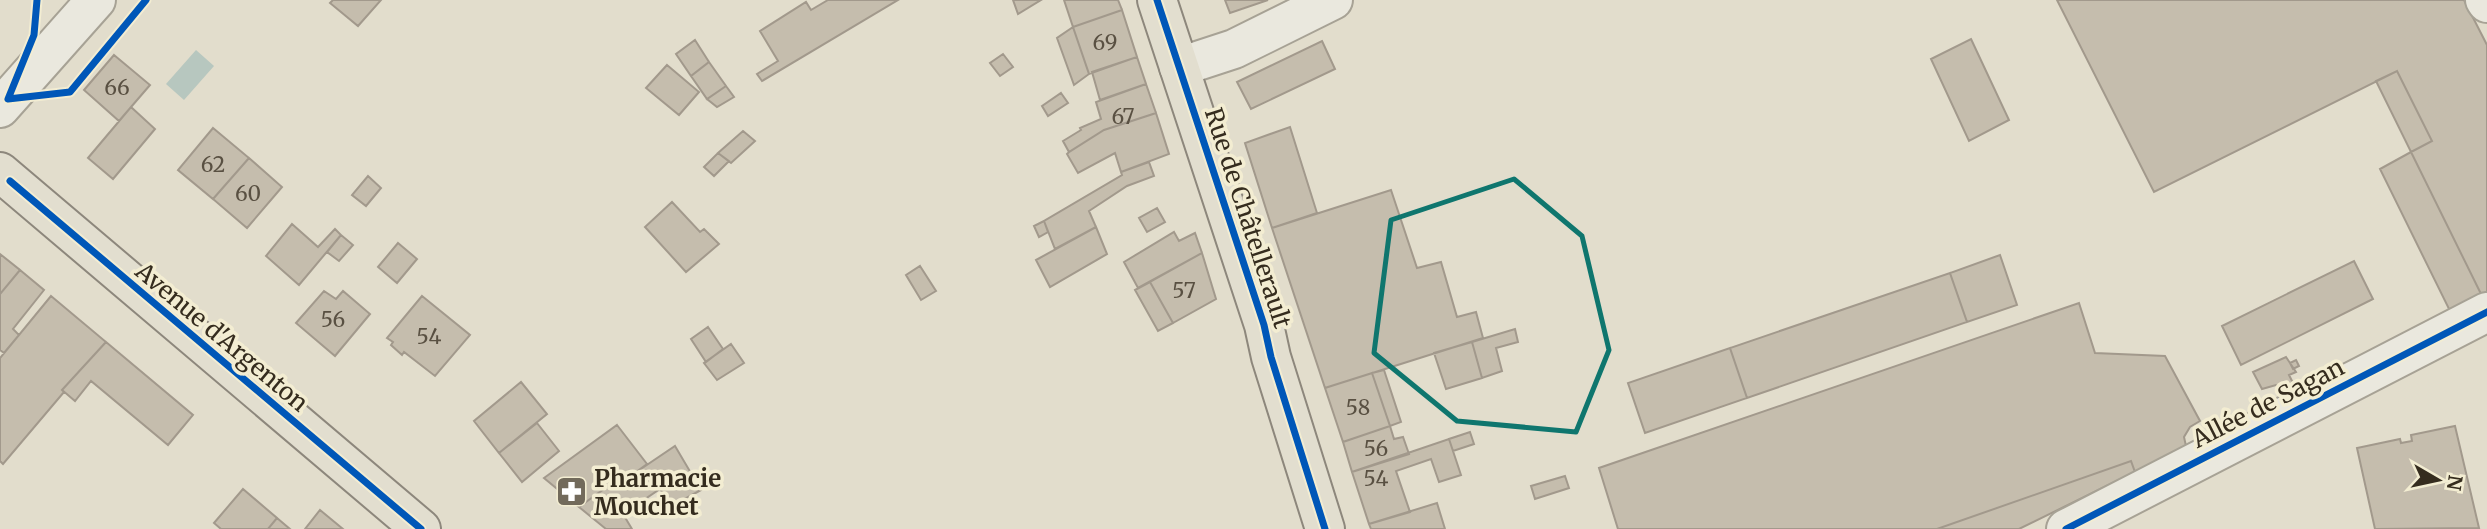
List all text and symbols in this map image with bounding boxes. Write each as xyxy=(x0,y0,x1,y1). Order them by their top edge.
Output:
house number: 69 xyxy=(1093,29,1117,56)
house number: 66 xyxy=(104,74,130,101)
house number: 67 xyxy=(1111,103,1135,130)
street label: Rue de Châtellerault xyxy=(1198,104,1298,333)
house number: 62 xyxy=(201,151,225,178)
house number: 60 xyxy=(235,180,261,207)
street label: Avenue d'Argenton xyxy=(129,255,315,418)
house number: 57 xyxy=(1172,277,1196,304)
house number: 56 xyxy=(321,306,345,333)
house number: 54 xyxy=(417,323,441,350)
street label: Allée de Sagan xyxy=(2186,351,2349,455)
house number: 58 xyxy=(1346,394,1370,421)
house number: 56 xyxy=(1364,435,1388,462)
north arrow xyxy=(2403,445,2473,515)
place label: Pharmacie Mouchet xyxy=(594,463,721,522)
house number: 54 xyxy=(1364,465,1388,492)
text: N xyxy=(2442,473,2468,492)
pharmacy icon: Pharmacie Mouchet xyxy=(554,475,588,509)

